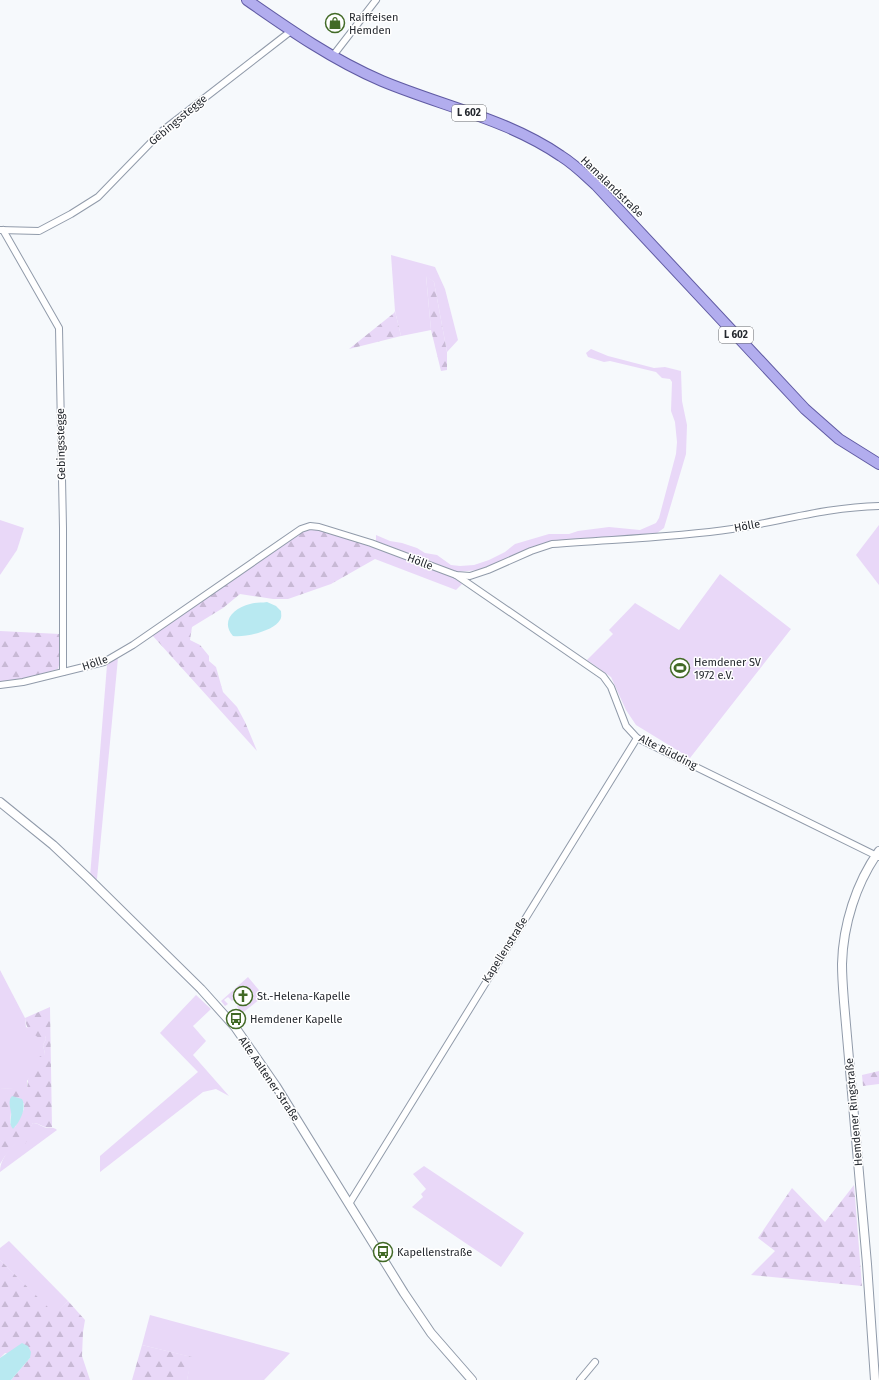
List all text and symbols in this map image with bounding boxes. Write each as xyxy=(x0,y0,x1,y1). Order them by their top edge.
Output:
place label: Raiffeisen Hemden xyxy=(349,11,399,37)
shop icon: Raiffeisen Hemden xyxy=(324,12,346,34)
street label: Gebingsstegge xyxy=(146,92,210,148)
road number: L 602 xyxy=(452,105,486,121)
street label: Hamalandstraße xyxy=(578,154,646,220)
road number: L 602 xyxy=(719,327,753,343)
street label: Gebingsstegge xyxy=(54,408,68,480)
street label: Hölle xyxy=(733,517,761,535)
street label: Hölle xyxy=(405,551,435,573)
street label: Hölle xyxy=(80,653,110,673)
place label: Hemdener SV 1972 e.V. xyxy=(694,656,762,682)
sports icon: Hemdener SV 1972 e.V. xyxy=(669,657,691,679)
street label: Alte Büdding xyxy=(637,732,700,772)
street label: Kapellenstraße xyxy=(480,915,530,985)
church icon: St.-Helena-Kapelle xyxy=(232,985,254,1007)
place label: St.-Helena-Kapelle xyxy=(257,990,350,1003)
bus stop icon: Hemdener Kapelle xyxy=(225,1008,247,1030)
place label: Hemdener Kapelle xyxy=(250,1013,342,1026)
street label: Alte Aaltener Straße xyxy=(236,1034,302,1124)
street label: Hemdener Ringstraße xyxy=(843,1057,865,1167)
bus stop icon: Kapellenstraße xyxy=(372,1241,394,1263)
place label: Kapellenstraße xyxy=(397,1246,472,1259)

